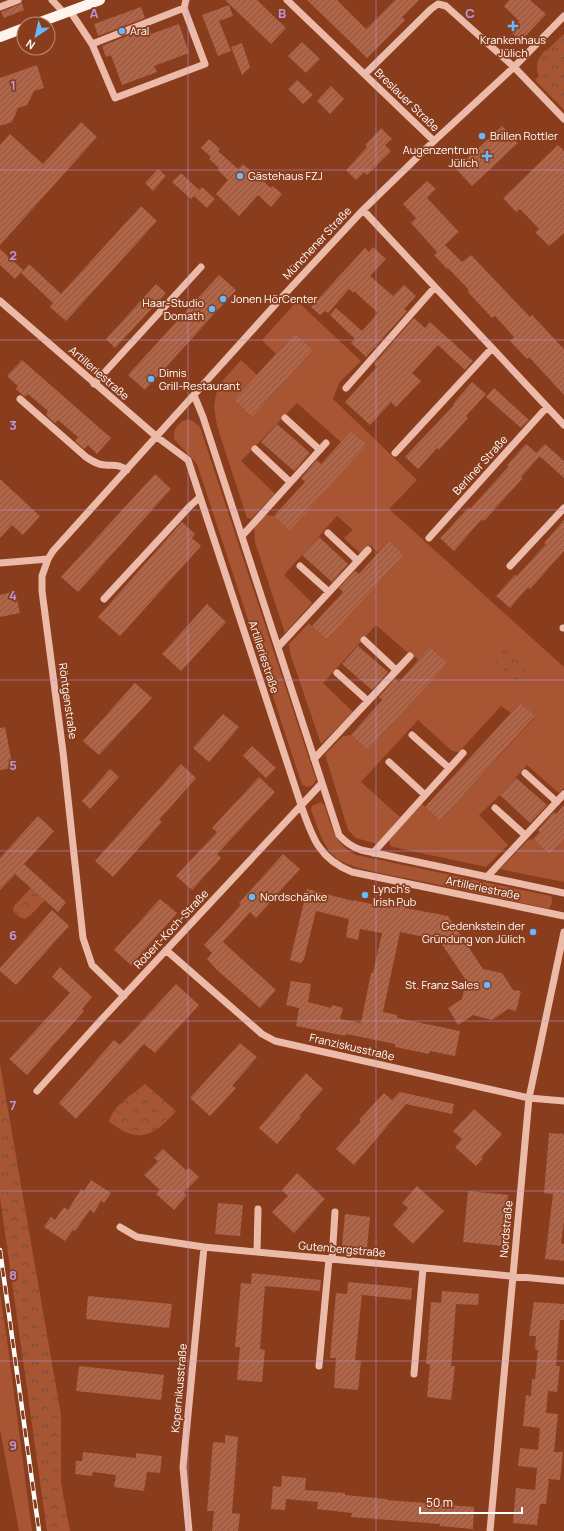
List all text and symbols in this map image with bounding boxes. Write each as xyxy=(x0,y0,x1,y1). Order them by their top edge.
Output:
text: A xyxy=(90,4,99,22)
text: B xyxy=(278,4,286,22)
text: C xyxy=(465,4,475,22)
north arrow xyxy=(16,16,56,56)
marker: Krankenhaus Jülich xyxy=(507,20,519,32)
place label: Aral xyxy=(130,23,149,38)
marker: Aral xyxy=(117,26,127,36)
place label: Krankenhaus Jülich xyxy=(480,32,546,60)
text: N xyxy=(23,36,38,53)
street label: Breslauer Straße xyxy=(372,65,443,135)
text: 1 xyxy=(10,76,16,94)
place label: Brillen Rottler xyxy=(490,128,558,143)
marker: Brillen Rottler xyxy=(477,131,487,141)
place label: Augenzentrum Jülich xyxy=(403,142,478,170)
marker: Augenzentrum Jülich xyxy=(481,150,493,162)
place label: Gästehaus FZJ xyxy=(248,168,323,183)
marker: Gästehaus FZJ xyxy=(235,171,245,181)
street label: Münchener Straße xyxy=(279,203,355,282)
text: 2 xyxy=(9,246,17,264)
place label: Jonen HörCenter xyxy=(231,291,317,306)
marker: Jonen HörCenter xyxy=(218,294,228,304)
place label: Haar-Studio Domath xyxy=(142,295,204,323)
marker: Haar-Studio Domath xyxy=(207,304,217,314)
street label: Artilleriestraße xyxy=(66,342,133,403)
place label: Dimis Grill-Restaurant xyxy=(159,365,240,393)
marker: Dimis Grill-Restaurant xyxy=(146,374,156,384)
text: 3 xyxy=(9,416,17,434)
street label: Berliner Straße xyxy=(449,431,511,498)
text: 4 xyxy=(9,586,17,604)
street label: Artilleriestraße xyxy=(246,619,283,696)
street label: Röntgenstraße xyxy=(56,662,81,741)
text: 5 xyxy=(9,756,17,774)
street label: Artilleriestraße xyxy=(445,872,522,903)
place label: Lynch's Irish Pub xyxy=(373,881,417,909)
street label: Robert-Koch-Straße xyxy=(130,885,212,972)
place label: Nordschänke xyxy=(260,889,328,904)
marker: Lynch's Irish Pub xyxy=(360,890,370,900)
marker: Nordschänke xyxy=(247,892,257,902)
place label: Gedenkstein der Gründung von Jülich xyxy=(422,918,525,946)
text: 6 xyxy=(9,926,17,944)
marker: Gedenkstein der Gründung von Jülich xyxy=(528,927,538,937)
place label: St. Franz Sales xyxy=(405,977,479,992)
marker: St. Franz Sales xyxy=(482,980,492,990)
street label: Franziskusstraße xyxy=(308,1029,397,1064)
text: 7 xyxy=(10,1096,17,1114)
street label: Nordstraße xyxy=(496,1199,516,1258)
street label: Gutenbergstraße xyxy=(298,1237,387,1260)
text: 8 xyxy=(9,1266,17,1284)
street label: Kopernikusstraße xyxy=(167,1342,190,1433)
text: 9 xyxy=(9,1436,17,1454)
scale bar xyxy=(420,1489,522,1515)
text: 50 m xyxy=(426,1494,453,1511)

